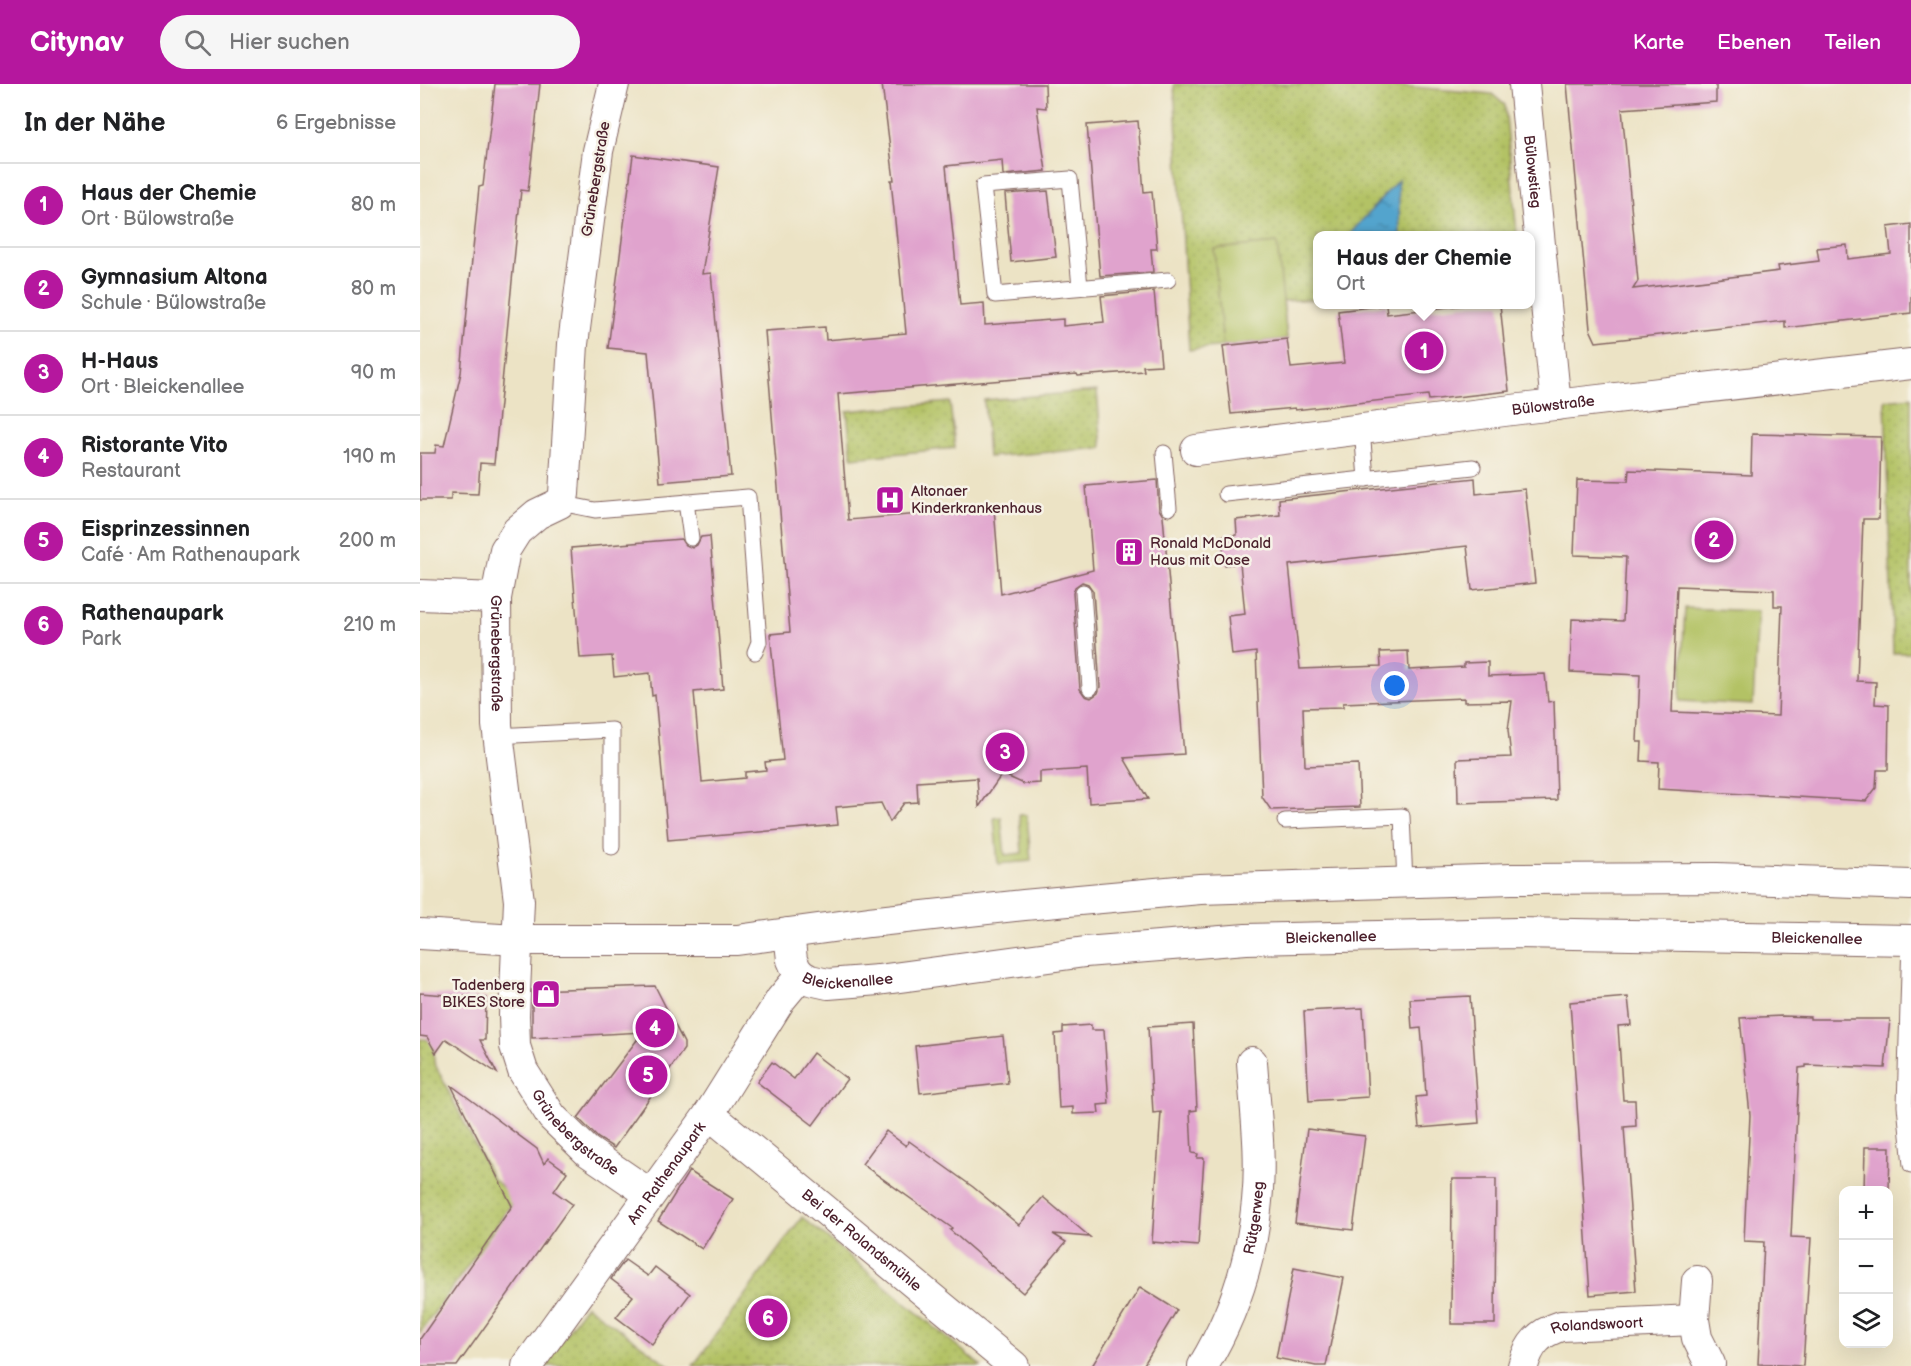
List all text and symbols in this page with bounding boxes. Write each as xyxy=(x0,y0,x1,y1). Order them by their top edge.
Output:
search box xyxy=(160,15,580,69)
text: Citynav xyxy=(30,26,124,59)
icon: search xyxy=(181,26,214,59)
text: Hier suchen xyxy=(229,29,350,56)
text: Karte xyxy=(1633,30,1684,55)
text: Ebenen xyxy=(1717,30,1791,55)
text: Teilen xyxy=(1824,30,1881,55)
text: In der Nähe xyxy=(24,108,166,139)
text: 6 Ergebnisse xyxy=(276,111,396,135)
street label: Grünebergstraße xyxy=(578,120,615,238)
street label: Bülowstieg xyxy=(1520,134,1546,209)
text: Haus der Chemie xyxy=(81,180,256,207)
text: 1 xyxy=(39,193,48,217)
text: 80 m xyxy=(351,193,396,217)
text: Ort · Bülowstraße xyxy=(81,207,234,231)
popup xyxy=(1313,231,1535,309)
text: Haus der Chemie xyxy=(1336,245,1512,272)
text: Gymnasium Altona xyxy=(81,264,268,291)
text: Ort xyxy=(1336,272,1365,296)
text: 2 xyxy=(38,277,49,301)
text: 80 m xyxy=(351,277,396,301)
text: Schule · Bülowstraße xyxy=(81,291,266,315)
pin: 1 xyxy=(1404,328,1444,374)
text: H-Haus xyxy=(81,348,158,375)
text: 3 xyxy=(38,361,49,385)
text: 90 m xyxy=(351,361,396,385)
text: Ort · Bleickenallee xyxy=(81,375,244,399)
street label: Bülowstraße xyxy=(1511,391,1596,419)
text: Ristorante Vito xyxy=(81,432,228,459)
text: 4 xyxy=(38,445,49,469)
text: 190 m xyxy=(343,445,396,469)
text: Restaurant xyxy=(81,459,181,483)
place label: Altonaer Kinderkrankenhaus xyxy=(911,482,1043,518)
hospital icon: Altonaer Kinderkrankenhaus xyxy=(874,484,906,516)
text: Eisprinzessinnen xyxy=(81,516,250,543)
pin: 2 xyxy=(1694,518,1734,562)
text: 5 xyxy=(38,529,49,553)
text: 200 m xyxy=(339,529,396,553)
place label: Ronald McDonald Haus mit Oase xyxy=(1150,534,1271,570)
building icon: Ronald McDonald Haus mit Oase xyxy=(1113,536,1145,568)
text: Café · Am Rathenaupark xyxy=(81,543,299,567)
street label: Grünebergstraße xyxy=(486,595,506,712)
text: Rathenaupark xyxy=(81,600,224,627)
text: 6 xyxy=(37,613,50,637)
text: 210 m xyxy=(343,613,396,637)
text: Park xyxy=(81,627,121,651)
your location xyxy=(1380,671,1409,700)
pin: 3 xyxy=(986,730,1024,774)
street label: Bleickenallee xyxy=(1285,927,1377,948)
street label: Bleickenallee xyxy=(1771,928,1863,949)
street label: Bleickenallee xyxy=(799,968,894,993)
place label: Tadenberg BIKES Store xyxy=(442,976,525,1012)
shop icon: Tadenberg BIKES Store xyxy=(530,978,562,1010)
pin: 4 xyxy=(636,1006,674,1050)
pin: 5 xyxy=(628,1052,668,1098)
street label: Grünebergstraße xyxy=(527,1086,623,1180)
street label: Am Rathenaupark xyxy=(623,1118,710,1228)
street label: Rütgerweg xyxy=(1239,1181,1268,1256)
street label: Bei der Rolandsmühle xyxy=(798,1185,926,1295)
map controls xyxy=(1839,1186,1893,1348)
button: + xyxy=(1839,1186,1893,1240)
button: − xyxy=(1839,1240,1893,1294)
button: layers xyxy=(1839,1294,1893,1348)
pin: 6 xyxy=(748,1296,788,1340)
street label: Rolandswoort xyxy=(1548,1313,1644,1338)

